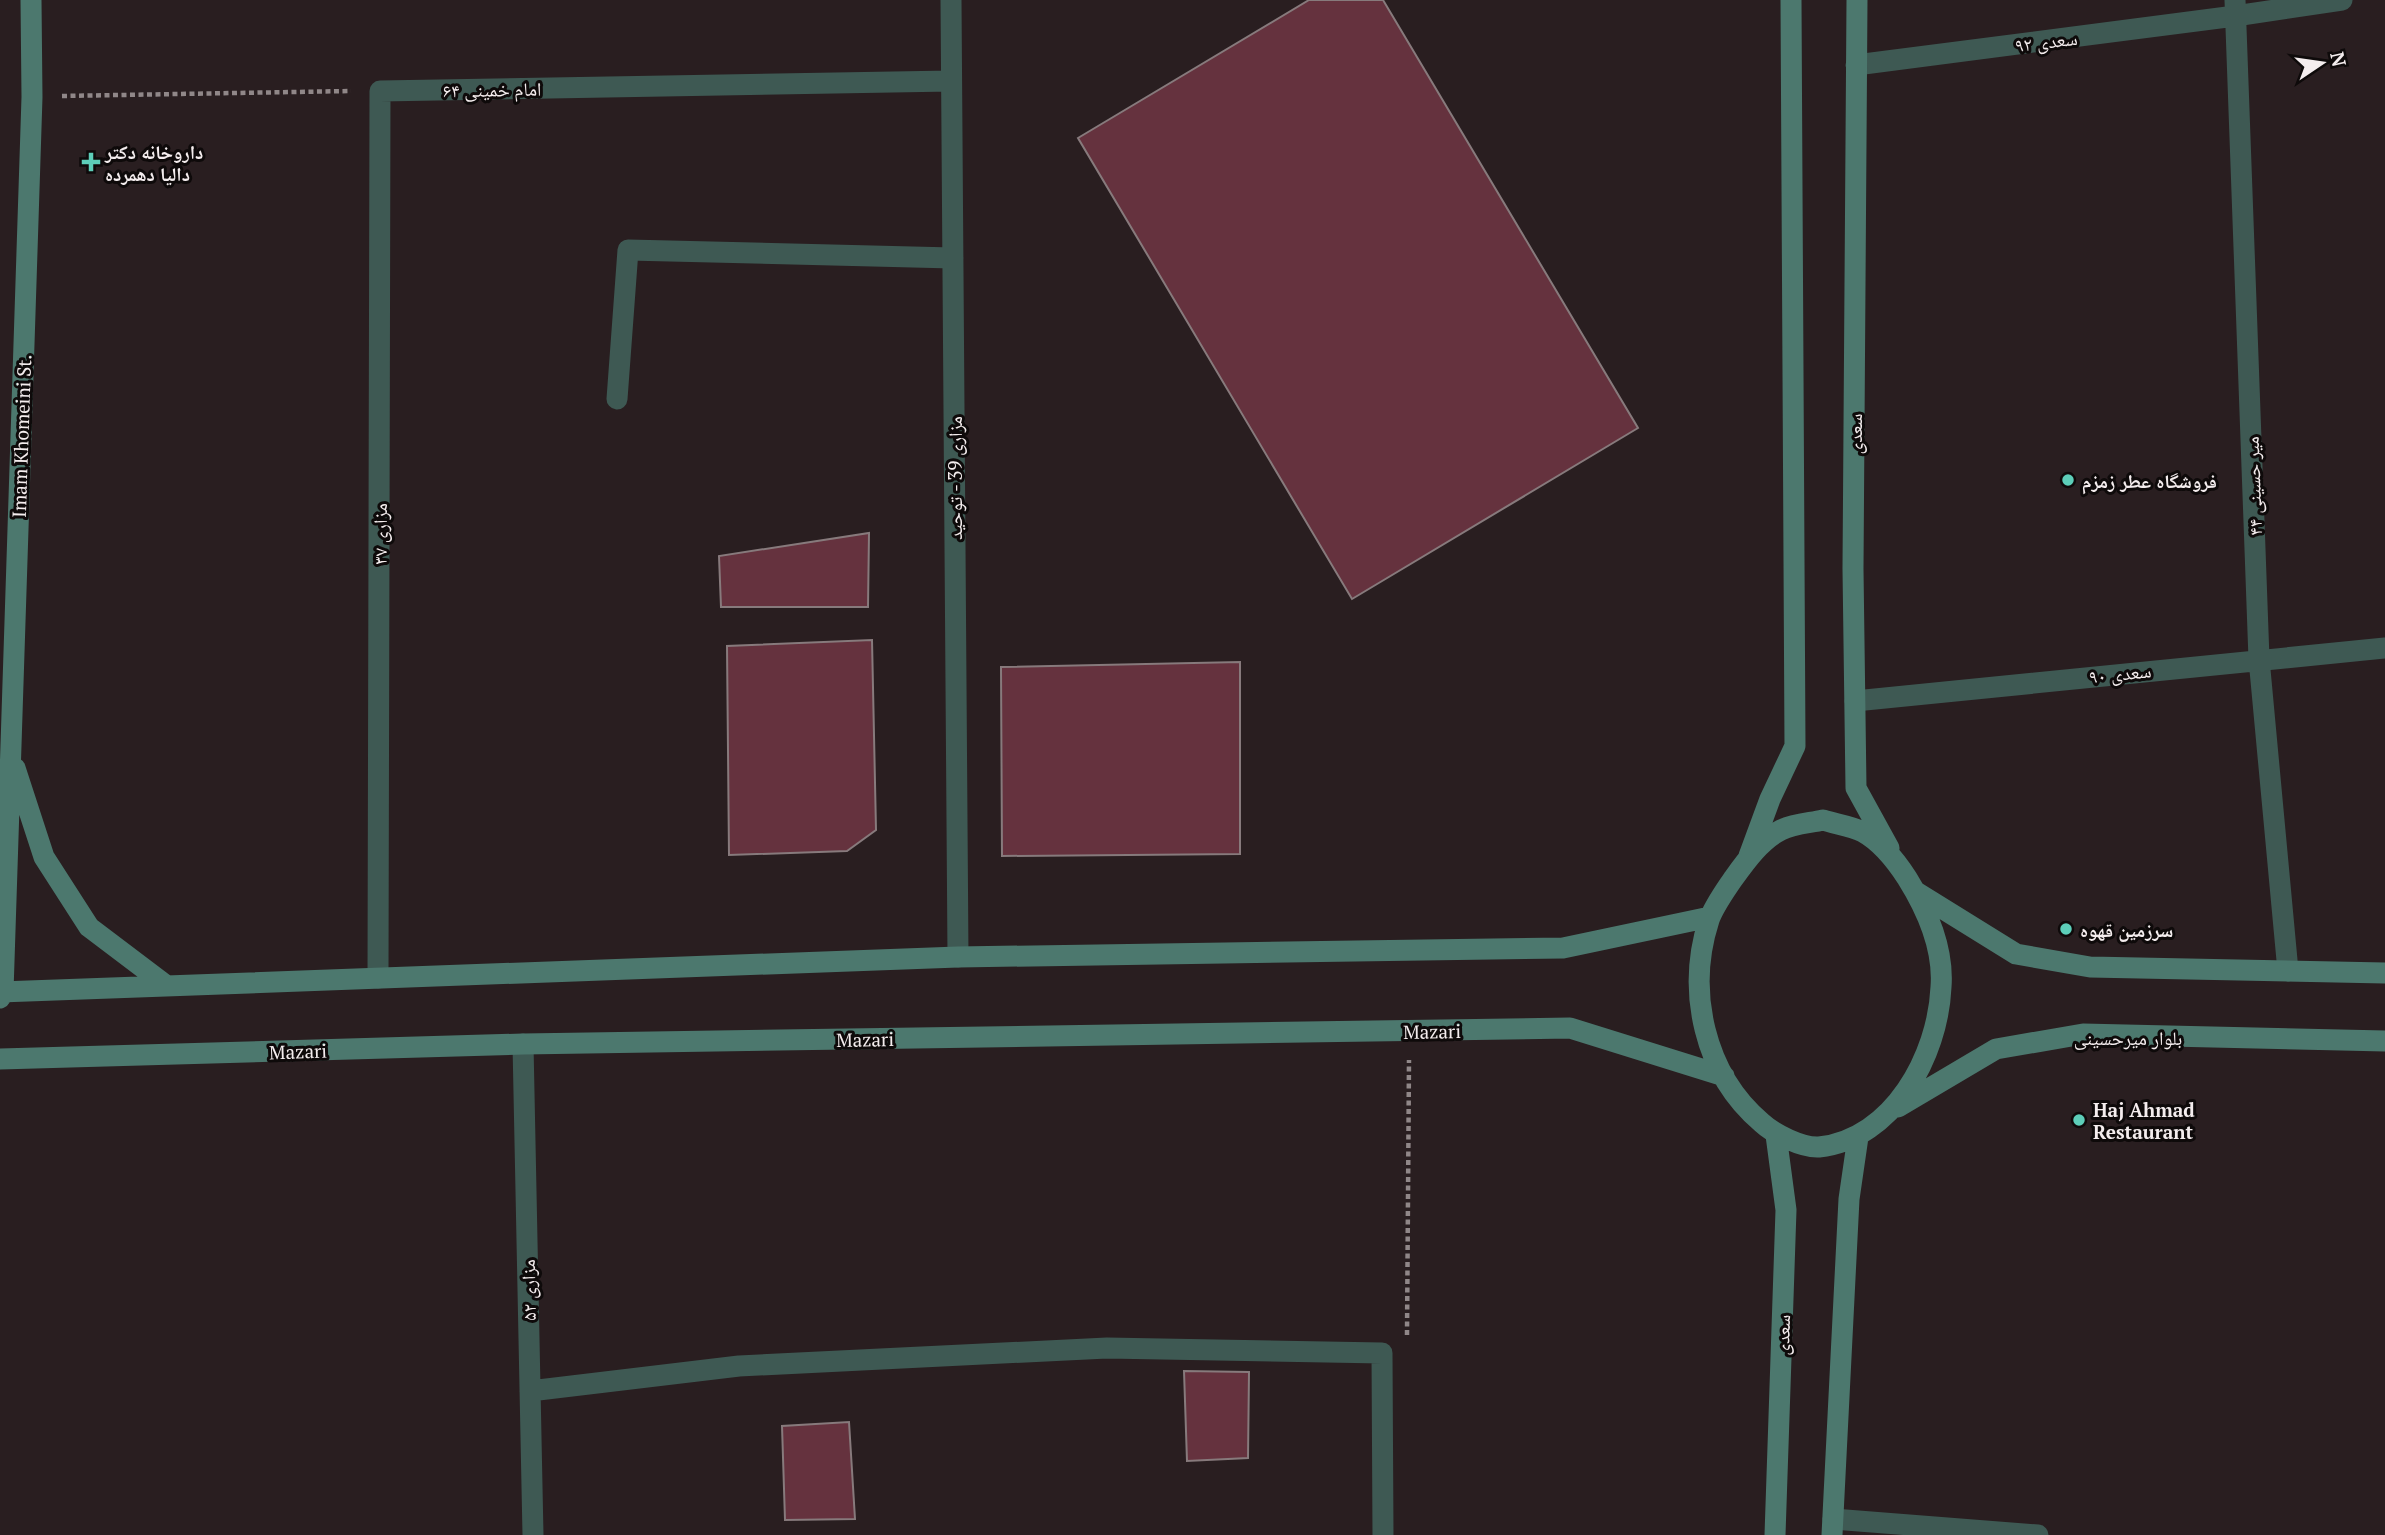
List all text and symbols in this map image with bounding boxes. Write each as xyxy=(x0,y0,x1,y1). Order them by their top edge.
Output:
street label: سعدی ۹۲ xyxy=(2013,25,2079,57)
north arrow xyxy=(2287,28,2357,98)
text: N xyxy=(2325,49,2353,69)
street label: امام خمینی ۶۴ xyxy=(442,76,542,104)
place label: داروخانه دکتر دالیا دهمرده xyxy=(104,139,203,186)
marker: داروخانه دکتر دالیا دهمرده xyxy=(83,154,99,170)
street label: Imam Khomeini St. xyxy=(6,354,36,518)
street label: سعدی xyxy=(1842,413,1867,455)
street label: مزاری 39 - توحید xyxy=(942,416,967,540)
street label: میر حسینی ۴۴ xyxy=(2239,436,2267,536)
place label: فروشگاه عطر زمزم xyxy=(2082,468,2217,495)
marker: فروشگاه عطر زمزم xyxy=(2060,472,2076,488)
street label: مزاری ۳۷ xyxy=(367,503,392,565)
street label: سعدی ۹۰ xyxy=(2087,657,2153,689)
place label: سرزمین قهوه xyxy=(2080,917,2173,942)
marker: سرزمین قهوه xyxy=(2058,921,2074,937)
street label: Mazari xyxy=(1403,1018,1461,1044)
street label: بلوار میرحسینی xyxy=(2074,1025,2182,1050)
street label: Mazari xyxy=(836,1026,894,1052)
street label: Mazari xyxy=(269,1037,327,1065)
place label: Haj Ahmad Restaurant xyxy=(2093,1097,2195,1144)
marker: Haj Ahmad Restaurant xyxy=(2071,1112,2087,1128)
street label: مزاری ۵۲ xyxy=(515,1259,541,1321)
street label: سعدی xyxy=(1769,1314,1795,1356)

